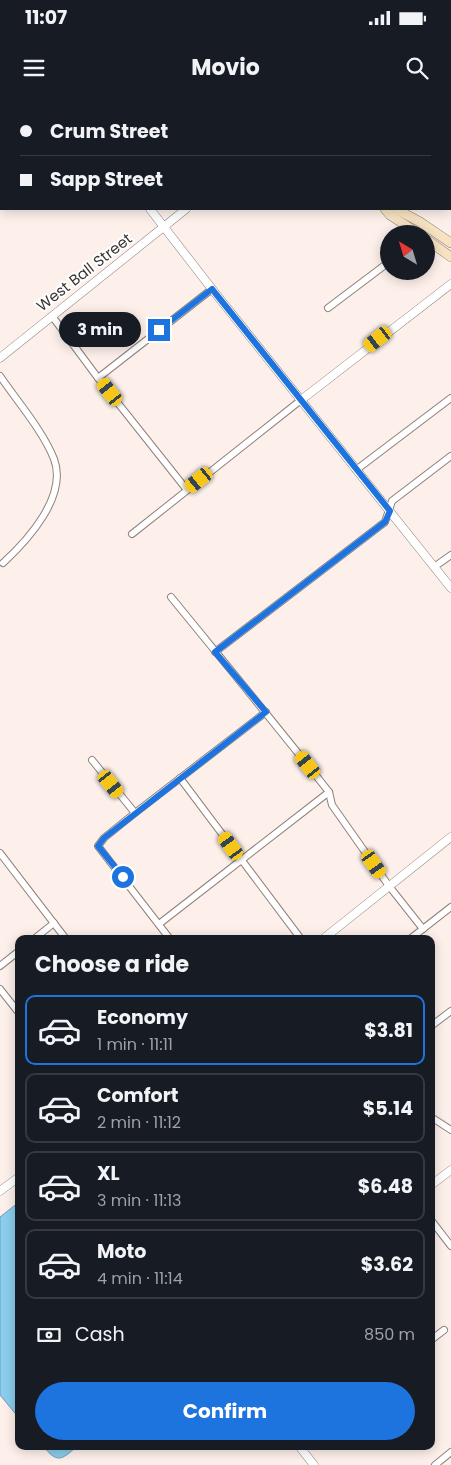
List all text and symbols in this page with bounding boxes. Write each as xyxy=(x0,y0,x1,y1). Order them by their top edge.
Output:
text: 11:07 xyxy=(25,4,67,31)
text: Movio xyxy=(191,52,260,83)
icon: menu xyxy=(20,54,48,82)
icon: search xyxy=(403,54,431,82)
text: Crum Street xyxy=(50,118,168,145)
text: Sapp Street xyxy=(50,166,163,193)
north arrow xyxy=(380,225,435,280)
map controls xyxy=(380,225,435,280)
street label: West Ball Street xyxy=(32,228,136,316)
callout: 3 min xyxy=(59,312,142,348)
text: 3 min xyxy=(77,318,123,341)
route end xyxy=(148,319,170,341)
car xyxy=(361,324,394,354)
car xyxy=(94,376,125,408)
car xyxy=(182,465,215,495)
car xyxy=(292,749,323,781)
car xyxy=(95,768,126,800)
car xyxy=(216,829,245,863)
car xyxy=(359,847,388,881)
route start xyxy=(112,866,134,888)
text: Choose a ride xyxy=(35,949,189,980)
text: Economy xyxy=(97,1004,188,1031)
icon: car xyxy=(37,1008,82,1053)
text: $3.81 xyxy=(364,1017,413,1044)
text: 1 min · 11:11 xyxy=(97,1033,173,1056)
text: Comfort xyxy=(97,1082,179,1109)
icon: car xyxy=(37,1086,82,1131)
text: $5.14 xyxy=(363,1095,413,1122)
text: 2 min · 11:12 xyxy=(97,1111,181,1134)
text: XL xyxy=(97,1160,120,1187)
icon: car xyxy=(37,1164,82,1209)
text: $6.48 xyxy=(358,1173,413,1200)
text: 3 min · 11:13 xyxy=(97,1189,181,1212)
text: Moto xyxy=(97,1238,146,1265)
icon: car xyxy=(37,1242,82,1287)
text: $3.62 xyxy=(361,1251,413,1278)
text: 4 min · 11:14 xyxy=(97,1267,183,1290)
icon: cash xyxy=(35,1321,63,1349)
text: Cash xyxy=(75,1321,125,1348)
text: 850 m xyxy=(364,1323,415,1346)
button: Confirm xyxy=(35,1382,415,1440)

